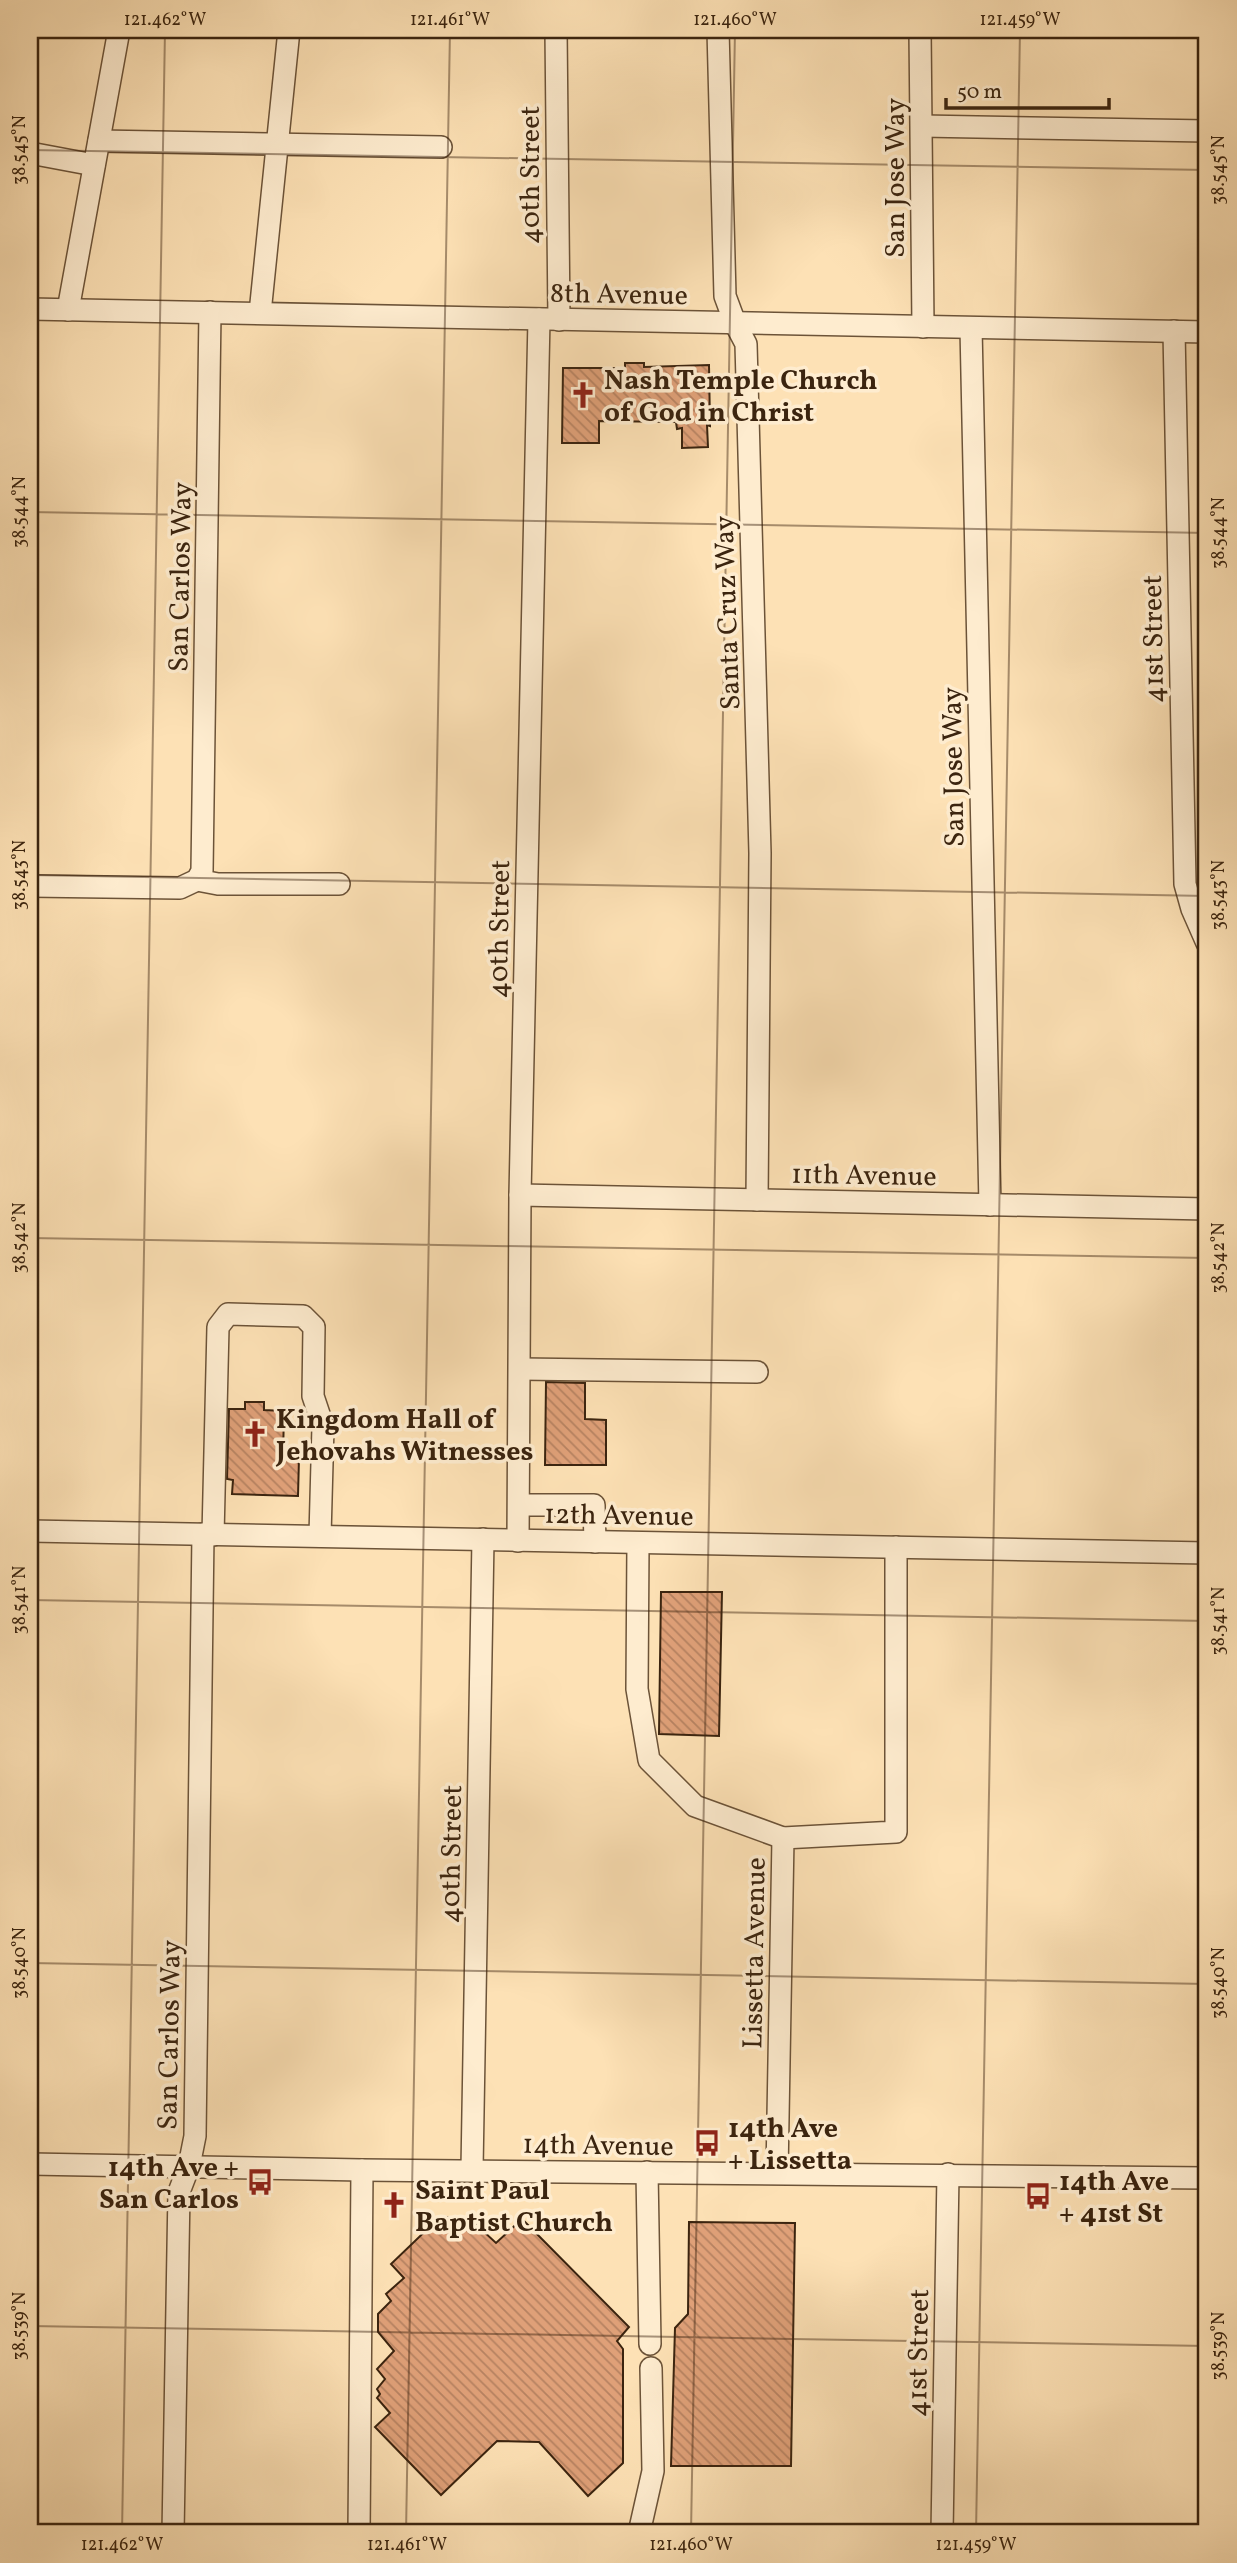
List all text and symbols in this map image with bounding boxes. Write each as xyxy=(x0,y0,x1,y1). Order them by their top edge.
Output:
text: 121.462°W xyxy=(124,8,206,33)
text: 121.461°W xyxy=(410,8,490,33)
text: 121.460°W xyxy=(693,8,777,33)
text: 121.459°W xyxy=(979,8,1061,33)
scale bar xyxy=(946,66,1109,110)
text: 50 m xyxy=(957,78,1002,107)
street label: San Jose Way xyxy=(877,98,916,258)
street label: 40th Street xyxy=(512,106,551,244)
text: 38.545°N xyxy=(8,115,33,185)
text: 38.545°N xyxy=(1207,135,1232,205)
street label: 8th Avenue xyxy=(550,275,688,316)
place label: Nash Temple Church of God in Christ xyxy=(604,362,877,433)
church icon: Nash Temple Church of God in Christ xyxy=(568,380,598,410)
text: 38.544°N xyxy=(8,476,33,548)
street label: San Carlos Way xyxy=(160,482,203,672)
text: 38.544°N xyxy=(1207,497,1232,569)
street label: Santa Cruz Way xyxy=(706,515,751,711)
street label: 41st Street xyxy=(1134,574,1175,703)
street label: San Jose Way xyxy=(934,687,975,847)
text: 38.543°N xyxy=(8,840,33,910)
street label: 40th Street xyxy=(480,859,521,999)
text: 38.543°N xyxy=(1207,860,1232,930)
street label: 11th Avenue xyxy=(791,1156,937,1197)
text: 38.542°N xyxy=(8,1202,33,1274)
text: 38.542°N xyxy=(1207,1222,1232,1294)
place label: Kingdom Hall of Jehovahs Witnesses xyxy=(275,1401,534,1472)
church icon: Kingdom Hall of Jehovahs Witnesses xyxy=(240,1419,270,1449)
street label: 12th Avenue xyxy=(544,1496,694,1537)
text: 38.541°N xyxy=(8,1566,33,1634)
text: 38.541°N xyxy=(1207,1587,1232,1655)
street label: 40th Street xyxy=(432,1784,473,1924)
street label: Lissetta Avenue xyxy=(734,1857,777,2049)
text: 38.540°N xyxy=(8,1927,33,1999)
street label: San Carlos Way xyxy=(149,1940,192,2130)
text: 38.540°N xyxy=(1207,1947,1232,2019)
place label: 14th Ave + Lissetta xyxy=(728,2110,852,2181)
street label: 14th Avenue xyxy=(522,2126,674,2167)
bus stop icon: 14th Ave + Lissetta xyxy=(692,2128,722,2158)
place label: 14th Ave + San Carlos xyxy=(99,2149,239,2220)
place label: 14th Ave + 41st St xyxy=(1059,2163,1169,2234)
bus stop icon: 14th Ave + San Carlos xyxy=(245,2167,275,2197)
place label: Saint Paul Baptist Church xyxy=(415,2172,613,2243)
bus stop icon: 14th Ave + 41st St xyxy=(1023,2181,1053,2211)
church icon: Saint Paul Baptist Church xyxy=(379,2190,409,2220)
street label: 41st Street xyxy=(899,2289,940,2418)
text: 38.539°N xyxy=(8,2292,33,2360)
text: 38.539°N xyxy=(1207,2312,1232,2380)
text: 121.462°W xyxy=(81,2533,163,2558)
text: 121.461°W xyxy=(367,2533,447,2558)
text: 121.460°W xyxy=(649,2533,733,2558)
text: 121.459°W xyxy=(935,2533,1017,2558)

